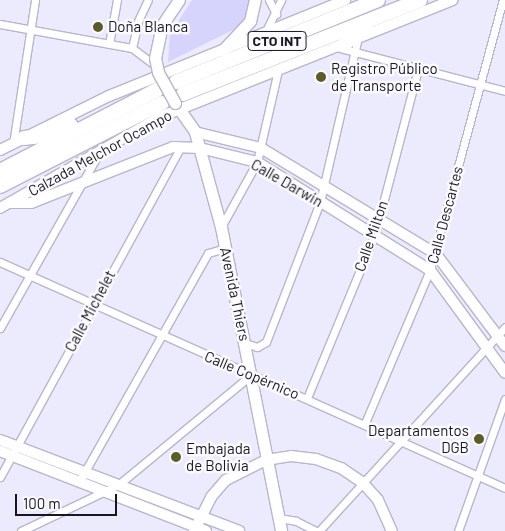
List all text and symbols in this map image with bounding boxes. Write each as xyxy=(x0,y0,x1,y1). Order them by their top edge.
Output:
place label: Doña Blanca xyxy=(108,18,188,36)
marker: Doña Blanca xyxy=(92,21,104,33)
road number: CTO INT xyxy=(247,29,307,52)
place label: Registro Público de Transporte xyxy=(331,59,438,94)
marker: Registro Público de Transporte xyxy=(315,71,327,83)
street label: Calzada Melchor Ocampo xyxy=(25,106,175,200)
street label: Calle Darwin xyxy=(248,155,326,211)
street label: Calle Descartes xyxy=(423,164,467,266)
street label: Calle Milton xyxy=(350,198,392,274)
street label: Avenida Thiers xyxy=(216,245,254,343)
street label: Calle Michelet xyxy=(61,267,119,355)
street label: Calle Copérnico xyxy=(202,347,302,403)
place label: Departamentos DGB xyxy=(368,421,469,456)
marker: Departamentos DGB xyxy=(473,433,485,445)
place label: Embajada de Bolivia xyxy=(186,439,251,474)
marker: Embajada de Bolivia xyxy=(170,451,182,463)
scale bar xyxy=(18,484,120,516)
text: 100 m xyxy=(23,494,61,512)

